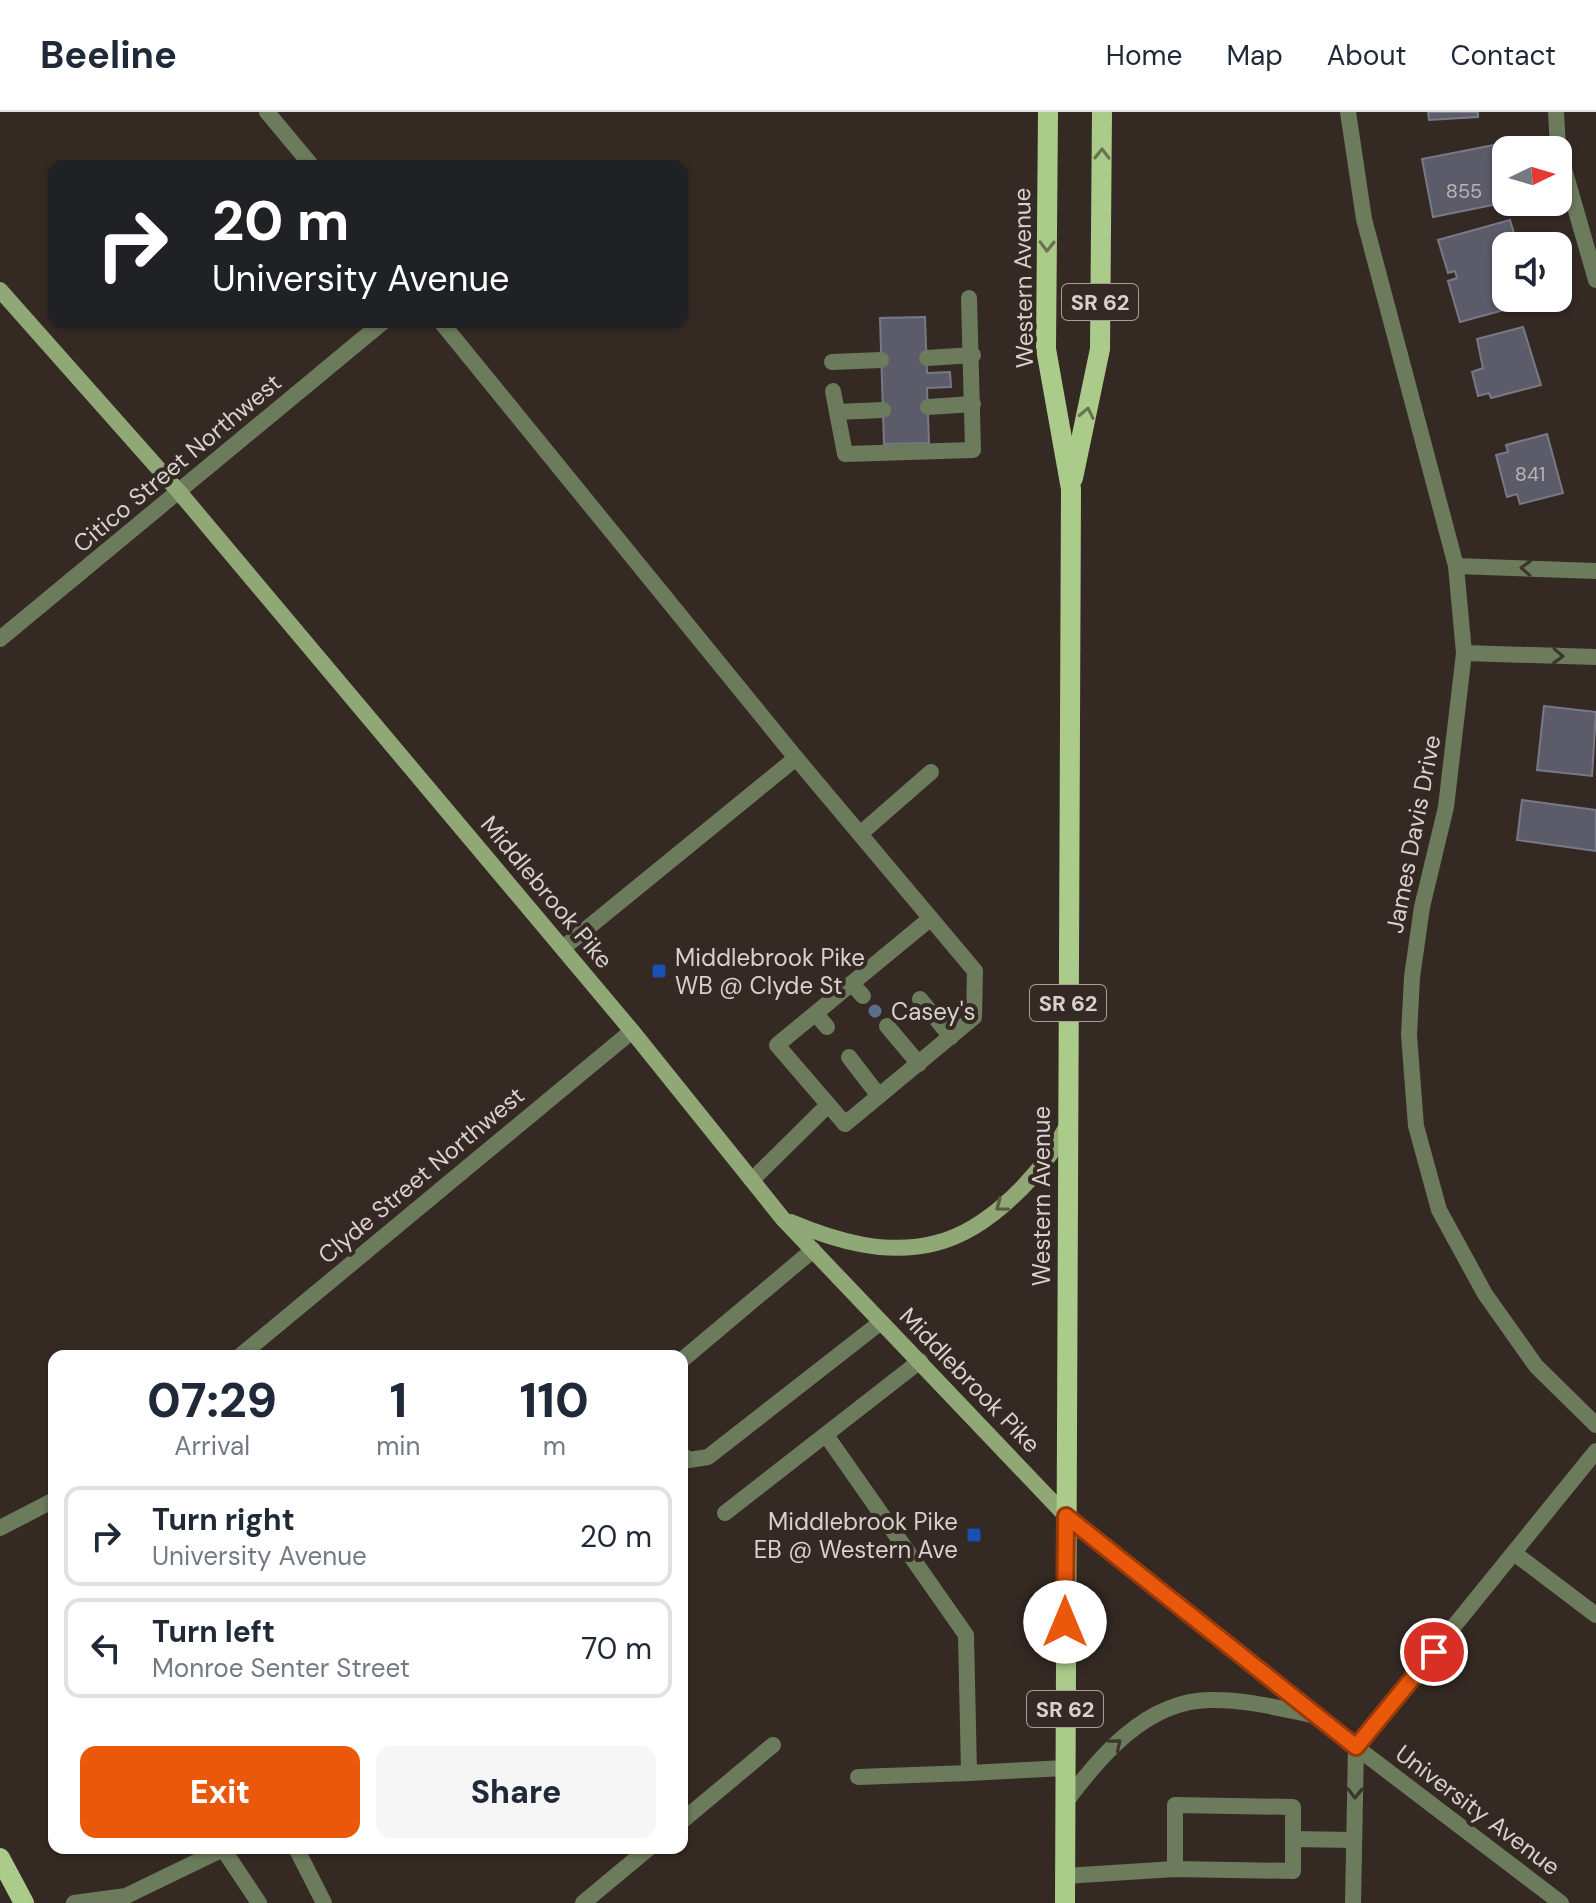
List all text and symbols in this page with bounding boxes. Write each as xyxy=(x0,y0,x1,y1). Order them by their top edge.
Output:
text: Beeline xyxy=(40,30,177,80)
text: Home xyxy=(1106,37,1182,74)
text: Map xyxy=(1226,37,1283,74)
text: About xyxy=(1327,37,1406,74)
text: Contact xyxy=(1450,37,1556,74)
north arrow xyxy=(1492,136,1572,216)
map controls xyxy=(1492,136,1572,312)
one-way arrow xyxy=(1093,147,1110,160)
house number: 855 xyxy=(1446,178,1482,204)
text: 20 m xyxy=(212,184,349,257)
street label: Western Avenue xyxy=(1006,188,1040,368)
icon: right xyxy=(80,192,184,296)
button: sound xyxy=(1492,232,1572,312)
one-way arrow xyxy=(1038,240,1055,253)
text: University Avenue xyxy=(212,255,509,302)
road number: SR 62 xyxy=(1062,284,1138,320)
street label: Citico Street Northwest xyxy=(67,367,287,559)
one-way arrow xyxy=(1077,406,1094,420)
house number: 841 xyxy=(1515,461,1545,487)
one-way arrow xyxy=(1519,560,1532,577)
one-way arrow xyxy=(1552,647,1565,664)
street label: James Davis Drive xyxy=(1379,732,1447,936)
street label: Middlebrook Pike xyxy=(474,809,620,975)
place label: Middlebrook Pike WB @ Clyde St xyxy=(675,942,865,1001)
marker: Middlebrook Pike WB @ Clyde St xyxy=(650,962,668,980)
road number: SR 62 xyxy=(1030,985,1106,1021)
place label: Casey's xyxy=(891,996,976,1027)
marker: Casey's xyxy=(866,1002,884,1020)
street label: Clyde Street Northwest xyxy=(312,1080,530,1270)
street label: Western Avenue xyxy=(1026,1106,1057,1286)
one-way arrow xyxy=(996,1196,1010,1211)
street label: Middlebrook Pike xyxy=(893,1301,1047,1459)
text: 07:29 xyxy=(147,1369,277,1432)
text: 1 xyxy=(389,1369,407,1432)
text: 110 xyxy=(520,1369,589,1432)
text: Arrival xyxy=(174,1429,250,1463)
text: min xyxy=(376,1429,421,1463)
text: m xyxy=(543,1429,566,1463)
text: Turn right xyxy=(152,1500,295,1539)
place label: Middlebrook Pike EB @ Western Ave xyxy=(754,1506,958,1565)
icon: right xyxy=(84,1514,128,1558)
text: 20 m xyxy=(580,1517,652,1556)
marker: Middlebrook Pike EB @ Western Ave xyxy=(965,1526,983,1544)
text: University Avenue xyxy=(152,1539,367,1573)
position arrow xyxy=(1023,1580,1107,1664)
text: Turn left xyxy=(152,1612,275,1651)
pin xyxy=(1400,1618,1468,1686)
icon: left xyxy=(84,1626,128,1670)
text: 70 m xyxy=(581,1629,652,1668)
icon: arrive xyxy=(1412,1630,1456,1674)
text: Monroe Senter Street xyxy=(152,1651,410,1685)
road number: SR 62 xyxy=(1027,1691,1103,1727)
street label: University Avenue xyxy=(1389,1738,1567,1882)
one-way arrow xyxy=(1106,1740,1121,1754)
button: Exit xyxy=(80,1746,360,1838)
button: Share xyxy=(376,1746,656,1838)
one-way arrow xyxy=(1347,1787,1364,1800)

